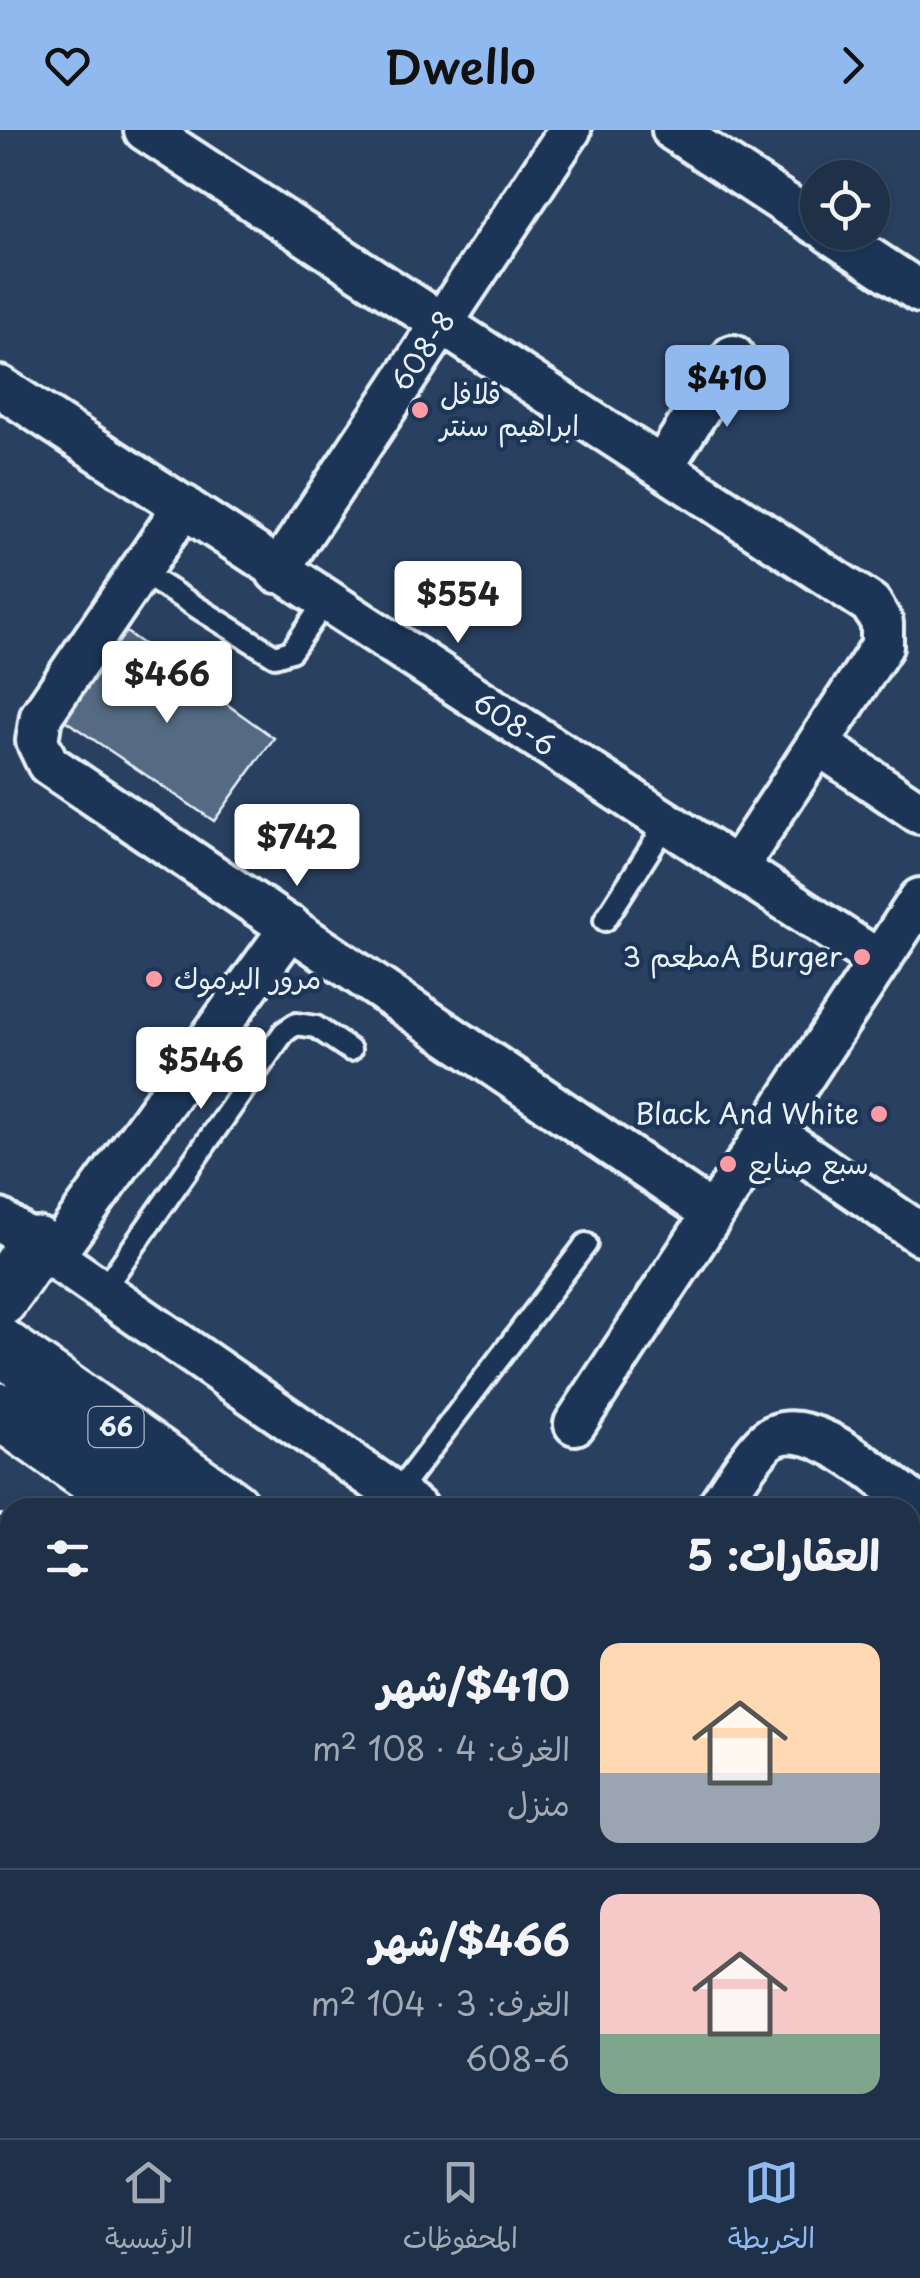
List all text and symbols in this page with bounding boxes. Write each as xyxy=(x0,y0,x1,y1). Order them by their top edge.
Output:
text: Dwello xyxy=(384,31,536,99)
icon: heart xyxy=(40,38,95,93)
icon: forward xyxy=(825,38,880,93)
map controls xyxy=(800,160,890,250)
button: locate xyxy=(800,160,890,250)
street label: 608-8 xyxy=(379,301,465,399)
pin: $410 xyxy=(668,345,786,430)
text: $410 xyxy=(687,353,767,401)
place label: فلافل ابراهيم سنتر xyxy=(438,371,579,448)
marker: فلافل ابراهيم سنتر xyxy=(409,399,431,421)
pin: $554 xyxy=(399,561,517,646)
text: $554 xyxy=(416,569,500,617)
pin: $466 xyxy=(108,641,226,726)
text: $466 xyxy=(124,649,210,697)
street label: 608-6 xyxy=(465,680,565,766)
pin: $742 xyxy=(238,804,356,889)
text: $742 xyxy=(256,812,338,860)
place label: مطعم 3A Burger xyxy=(622,934,842,979)
marker: مطعم 3A Burger xyxy=(851,946,873,968)
place label: مرور اليرموك xyxy=(174,956,321,999)
marker: مرور اليرموك xyxy=(143,968,165,990)
pin: $546 xyxy=(142,1027,260,1112)
text: $546 xyxy=(158,1035,244,1083)
place label: Black And White xyxy=(635,1091,859,1134)
marker: Black And White xyxy=(868,1103,890,1125)
place label: سبع صنايع xyxy=(748,1141,869,1184)
marker: سبع صنايع xyxy=(717,1153,739,1175)
road number: 66 xyxy=(88,1407,144,1447)
text: العقارات: 5 xyxy=(687,1522,880,1585)
icon: filters xyxy=(40,1531,95,1586)
text: $410/شهر xyxy=(378,1652,570,1715)
icon: home xyxy=(680,1683,800,1803)
text: الغرف: 4 · 108 m² xyxy=(312,1724,570,1772)
text: منزل xyxy=(507,1779,570,1827)
text: $466/شهر xyxy=(370,1907,570,1970)
icon: home xyxy=(680,1934,800,2054)
text: الغرف: 3 · 104 m² xyxy=(311,1979,570,2027)
text: 608-6 xyxy=(465,2034,570,2082)
tab: الرئيسية xyxy=(105,2155,193,2263)
tab: المحفوظات xyxy=(403,2155,518,2263)
tab: الخريطة xyxy=(728,2155,815,2263)

